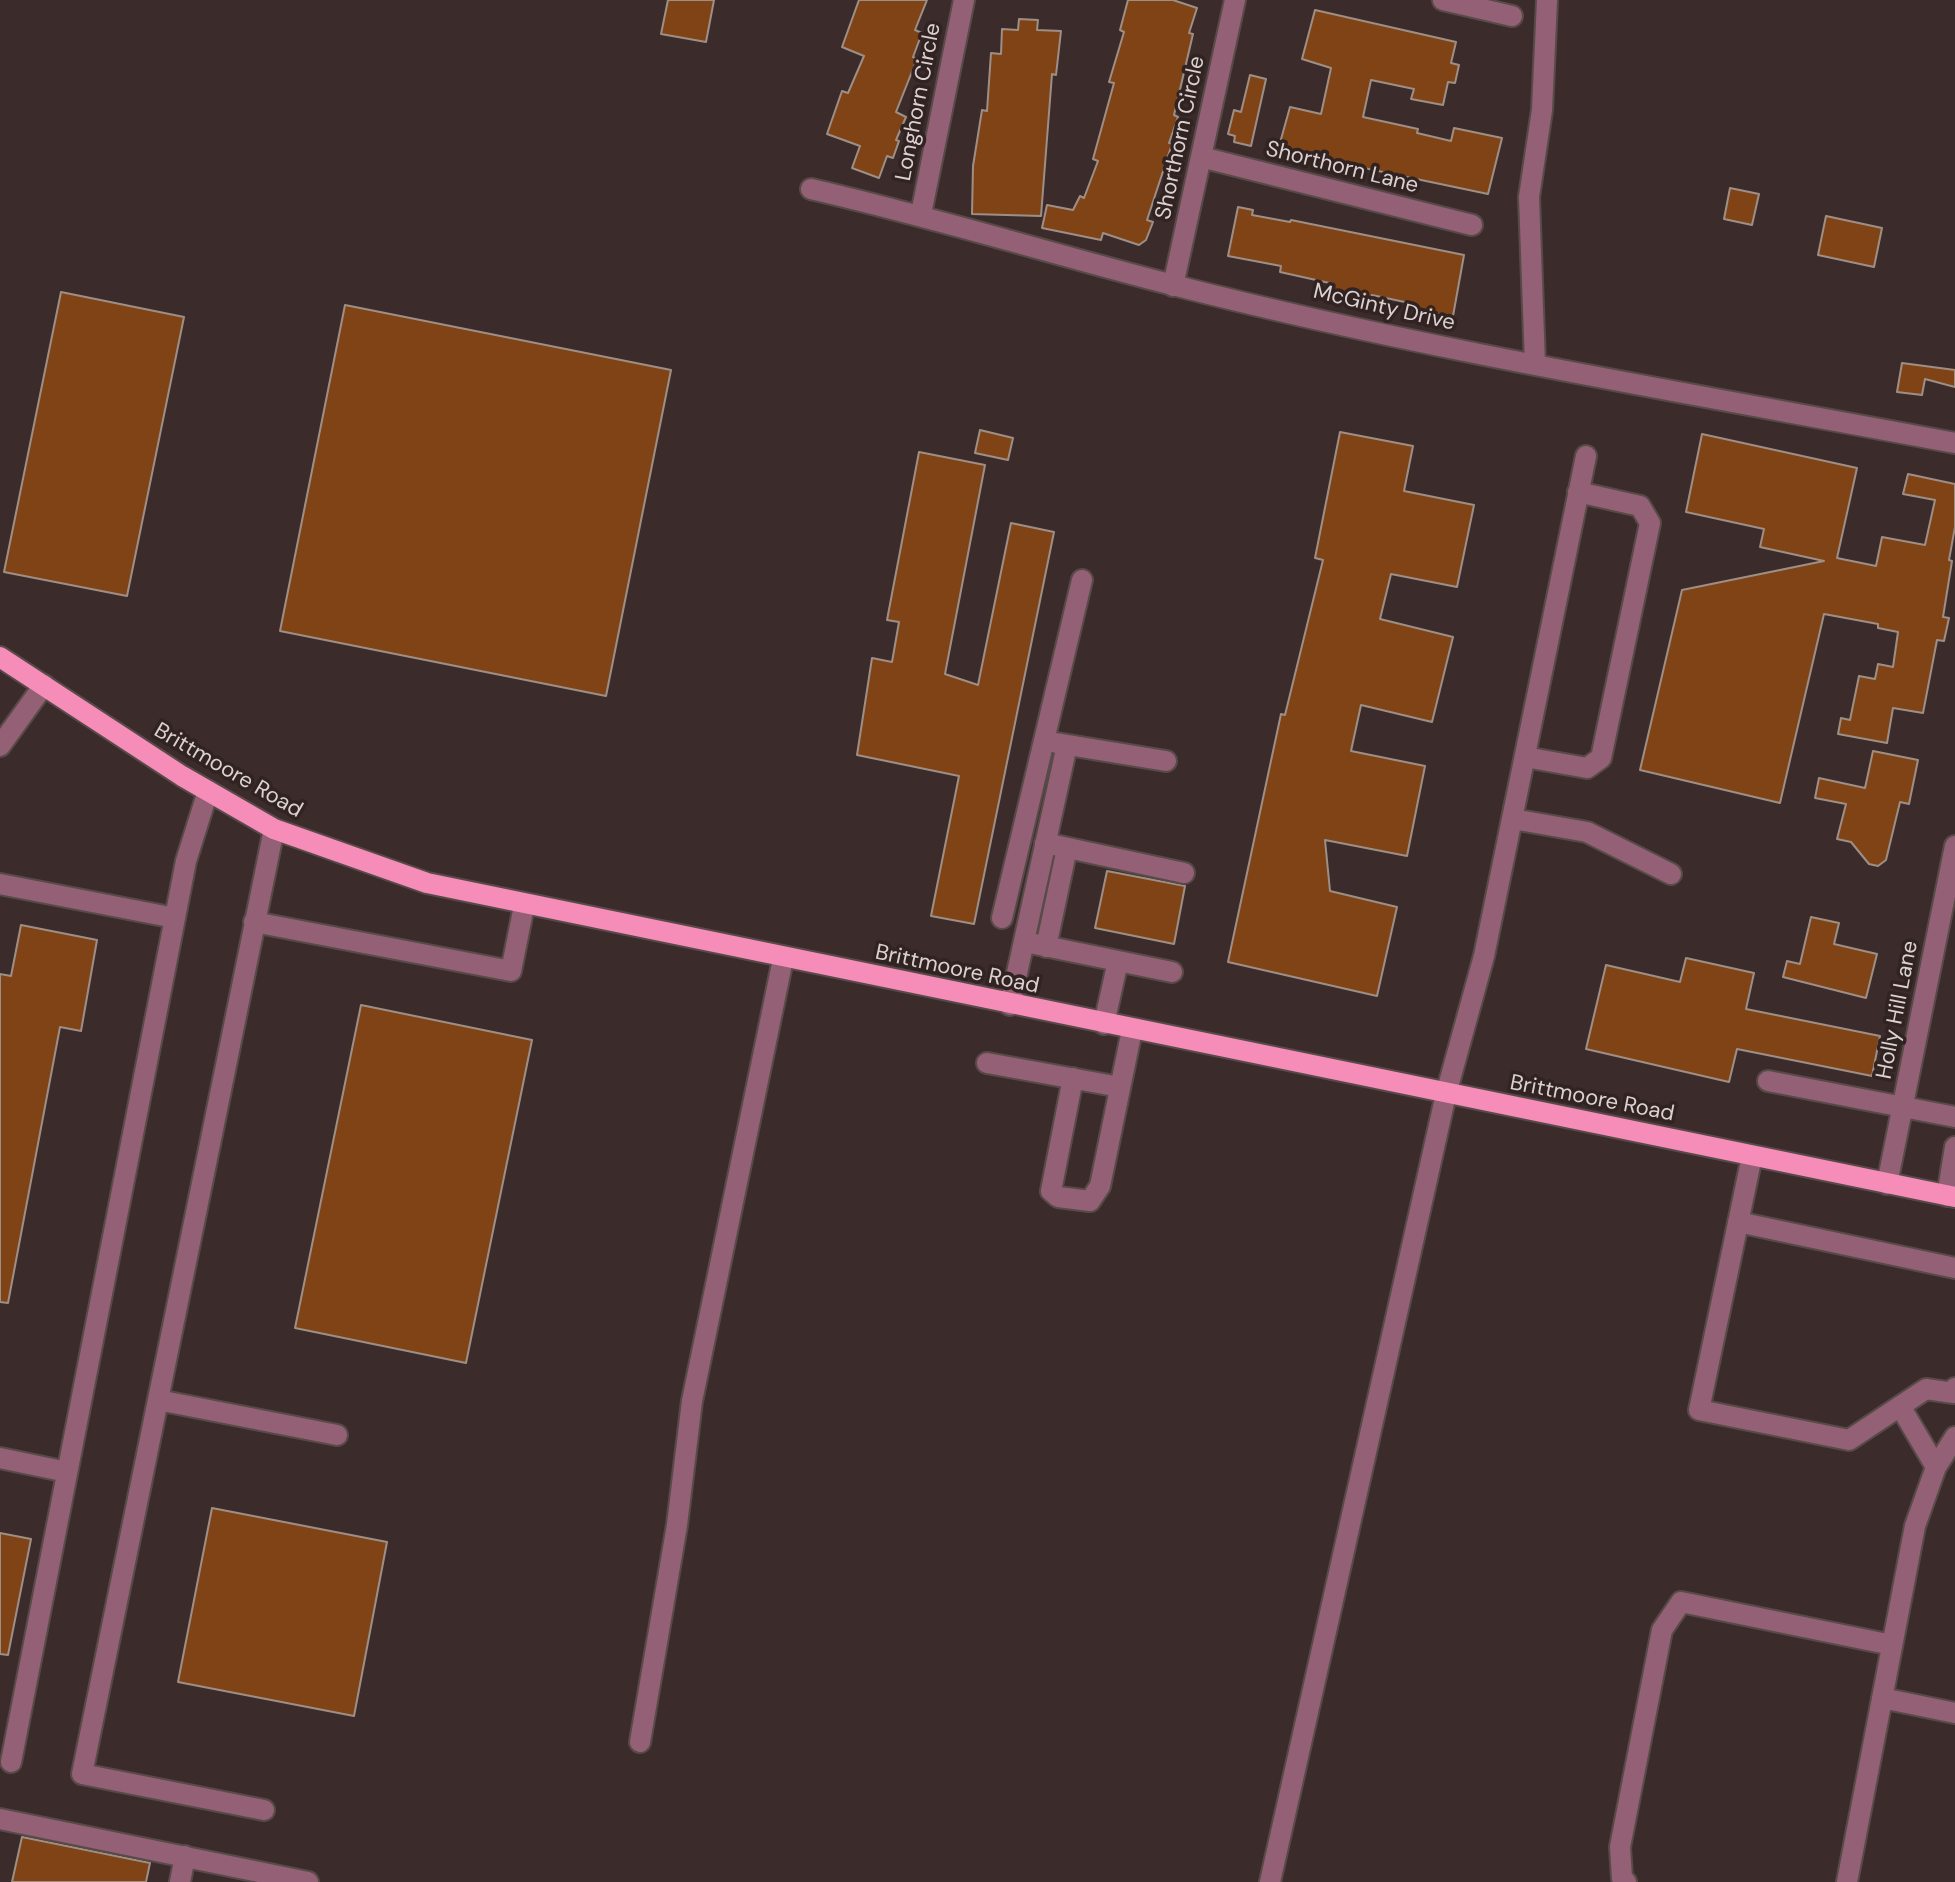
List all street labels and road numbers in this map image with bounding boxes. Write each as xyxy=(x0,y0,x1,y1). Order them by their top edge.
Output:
street label: Longhorn Circle xyxy=(891,21,947,183)
street label: Shorthorn Circle xyxy=(1151,54,1211,222)
street label: Shorthorn Lane xyxy=(1263,136,1421,200)
street label: McGinty Drive xyxy=(1311,279,1457,337)
street label: Brittmoore Road xyxy=(149,718,307,824)
street label: Holly Hill Lane xyxy=(1872,939,1924,1081)
street label: Brittmoore Road xyxy=(873,940,1041,1000)
street label: Brittmoore Road xyxy=(1508,1070,1676,1128)

